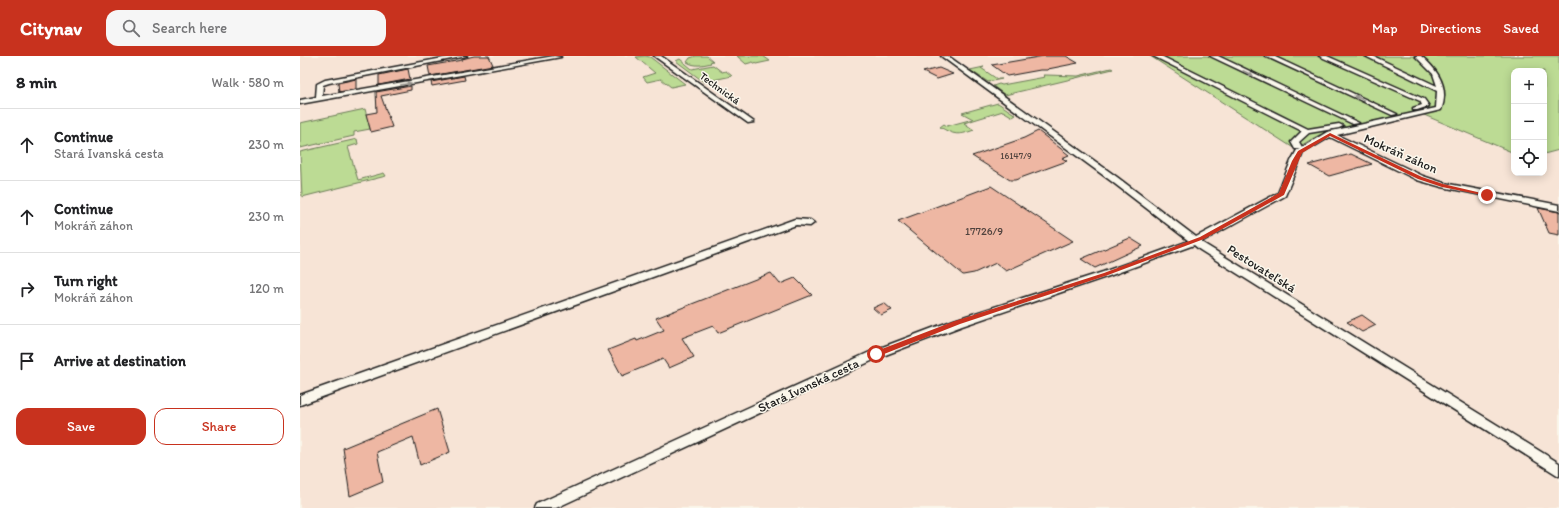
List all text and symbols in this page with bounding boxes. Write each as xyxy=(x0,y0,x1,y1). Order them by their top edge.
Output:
search box xyxy=(106,10,386,46)
text: Citynav xyxy=(20,17,82,40)
icon: search xyxy=(120,17,142,39)
text: Search here xyxy=(152,19,227,37)
text: Map xyxy=(1372,20,1398,37)
text: Directions xyxy=(1420,20,1481,37)
text: Saved xyxy=(1503,20,1539,37)
map controls xyxy=(1511,68,1547,176)
button: + xyxy=(1511,68,1547,104)
street label: Technická xyxy=(697,69,743,108)
one-way arrow xyxy=(1243,70,1254,76)
text: 8 min xyxy=(16,72,57,92)
text: Walk · 580 m xyxy=(211,75,284,90)
one-way arrow xyxy=(399,81,412,87)
one-way arrow xyxy=(1353,95,1365,101)
button: − xyxy=(1511,104,1547,140)
text: Continue xyxy=(54,128,113,146)
street label: Mokráň záhon xyxy=(1362,131,1440,176)
icon: ahead xyxy=(16,134,38,156)
text: 230 m xyxy=(248,137,284,152)
button: locate xyxy=(1511,140,1547,176)
text: Stará Ivanská cesta xyxy=(54,146,164,161)
house number: 16147/9 xyxy=(1000,150,1032,161)
route end xyxy=(1478,186,1496,204)
text: Continue xyxy=(54,200,113,218)
icon: ahead xyxy=(16,206,38,228)
text: 230 m xyxy=(248,209,284,224)
text: Mokráň záhon xyxy=(54,218,133,233)
house number: 17726/9 xyxy=(965,225,1003,238)
street label: Pestovateľská xyxy=(1225,241,1299,296)
text: Turn right xyxy=(54,272,118,290)
icon: right xyxy=(16,278,38,300)
text: 120 m xyxy=(249,281,284,296)
text: Mokráň záhon xyxy=(54,290,133,305)
route start xyxy=(867,345,885,363)
icon: arrive xyxy=(16,350,38,372)
text: Arrive at destination xyxy=(54,352,186,370)
street label: Stará Ivanská cesta xyxy=(755,355,862,415)
button: Save xyxy=(16,408,146,445)
button: Share xyxy=(154,408,284,445)

